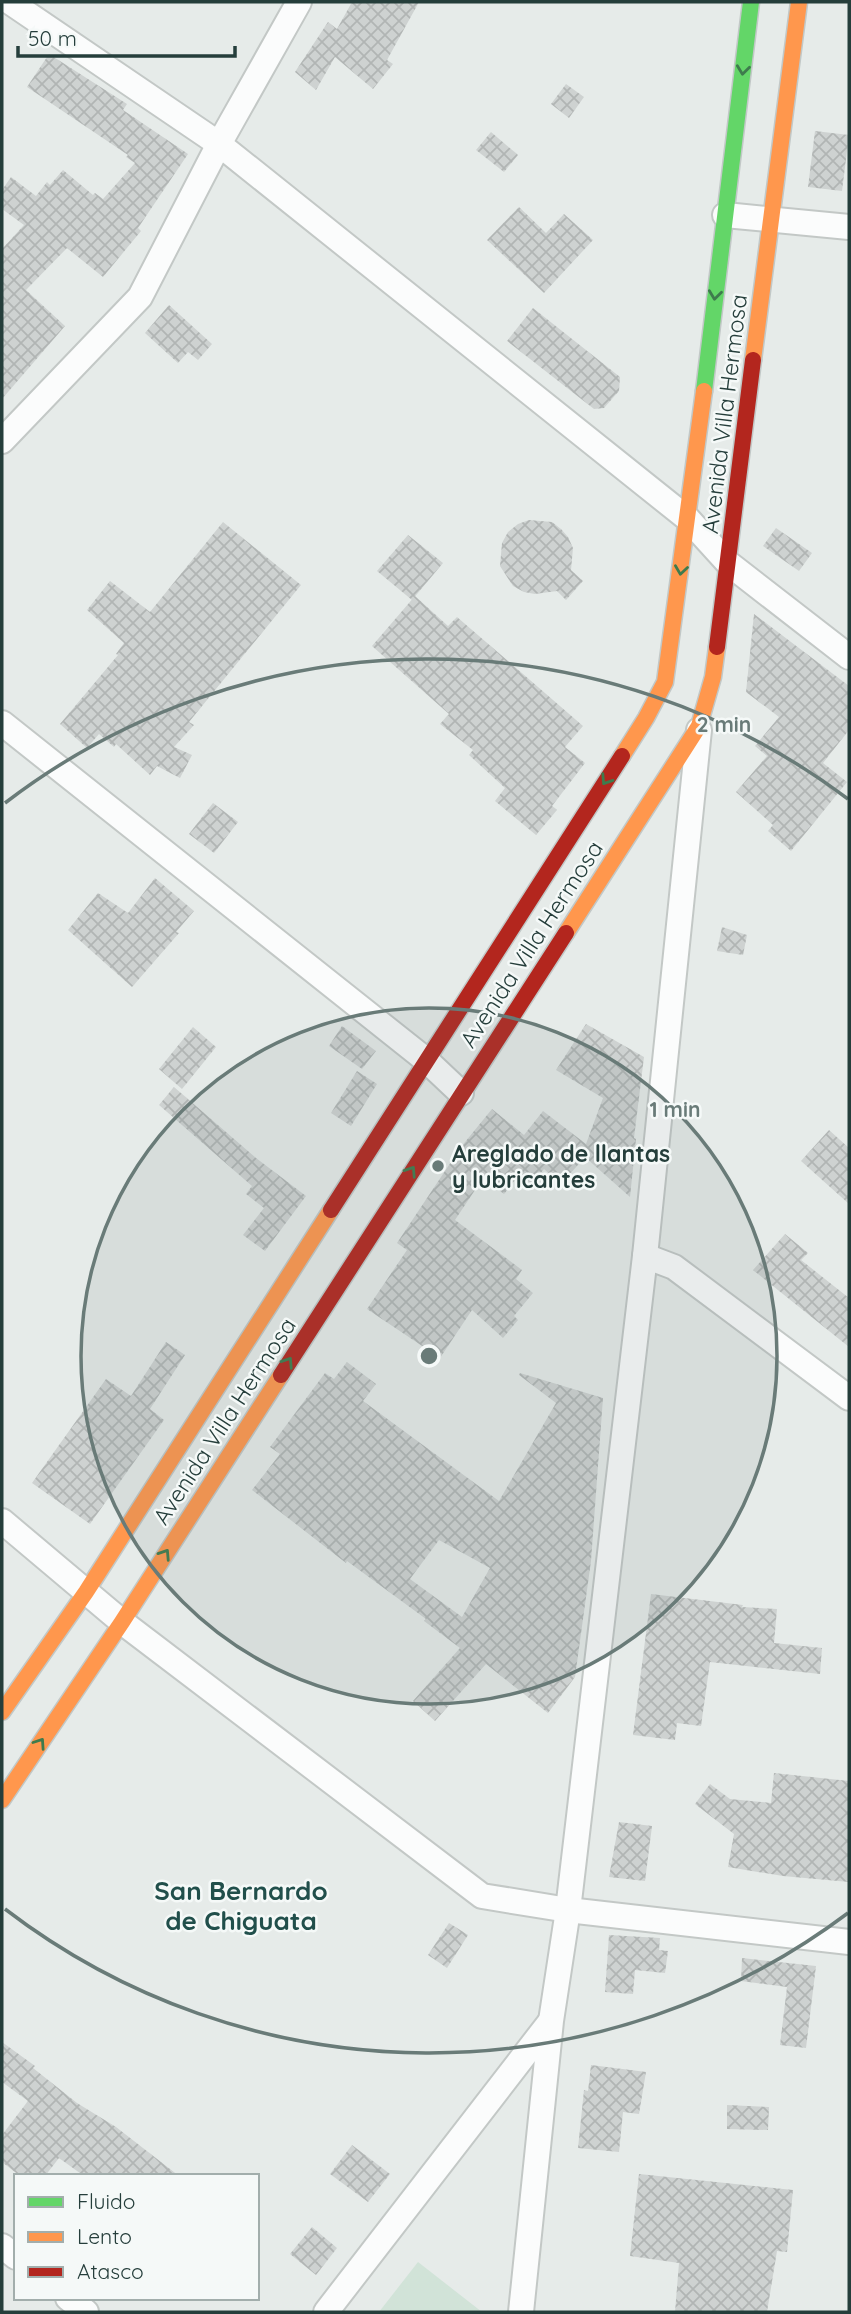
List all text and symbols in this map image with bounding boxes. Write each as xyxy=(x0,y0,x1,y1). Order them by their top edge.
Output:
scale bar xyxy=(18,14,234,58)
text: 50 m xyxy=(28,25,77,51)
one-way arrow xyxy=(735,64,750,75)
one-way arrow xyxy=(708,290,723,301)
street label: Avenida Villa Hermosa xyxy=(695,293,753,535)
one-way arrow xyxy=(674,564,689,576)
text: 2 min xyxy=(697,711,751,737)
one-way arrow xyxy=(602,772,615,785)
street label: Avenida Villa Hermosa xyxy=(453,835,609,1053)
text: 1 min xyxy=(650,1096,700,1122)
place label: Areglado de llantas y lubricantes xyxy=(452,1139,670,1194)
marker: Areglado de llantas y lubricantes xyxy=(430,1158,446,1174)
one-way arrow xyxy=(403,1166,416,1179)
street label: Avenida Villa Hermosa xyxy=(146,1312,302,1530)
centre of rings xyxy=(417,1344,441,1368)
one-way arrow xyxy=(280,1357,293,1370)
one-way arrow xyxy=(157,1549,170,1562)
one-way arrow xyxy=(32,1738,45,1751)
district label: San Bernardo de Chiguata xyxy=(154,1874,328,1937)
legend xyxy=(14,2174,259,2300)
text: Fluido xyxy=(77,2188,135,2214)
text: Lento xyxy=(77,2223,132,2249)
text: Atasco xyxy=(77,2258,144,2284)

